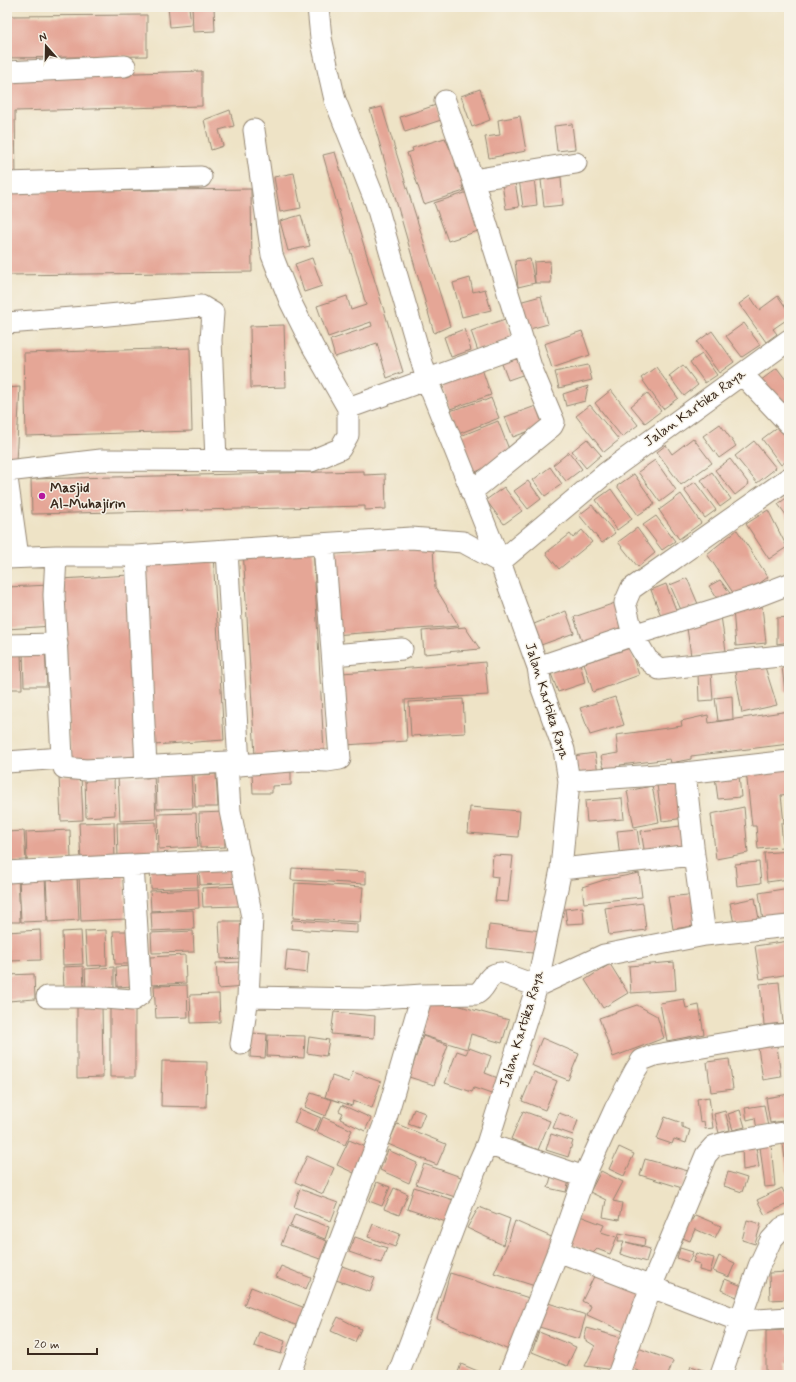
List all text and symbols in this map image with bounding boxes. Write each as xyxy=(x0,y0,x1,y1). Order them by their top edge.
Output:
north arrow xyxy=(26,26,66,66)
text: N xyxy=(37,30,49,45)
street label: Jalan Kartika Raya xyxy=(641,365,750,451)
place label: Masjid Al-Muhajirin xyxy=(50,479,126,514)
marker: Masjid Al-Muhajirin xyxy=(37,491,47,501)
street label: Jalan Kartika Raya xyxy=(521,640,573,762)
street label: Jalan Kartika Raya xyxy=(496,968,548,1090)
scale bar xyxy=(28,1330,97,1356)
text: 20 m xyxy=(34,1337,60,1353)

